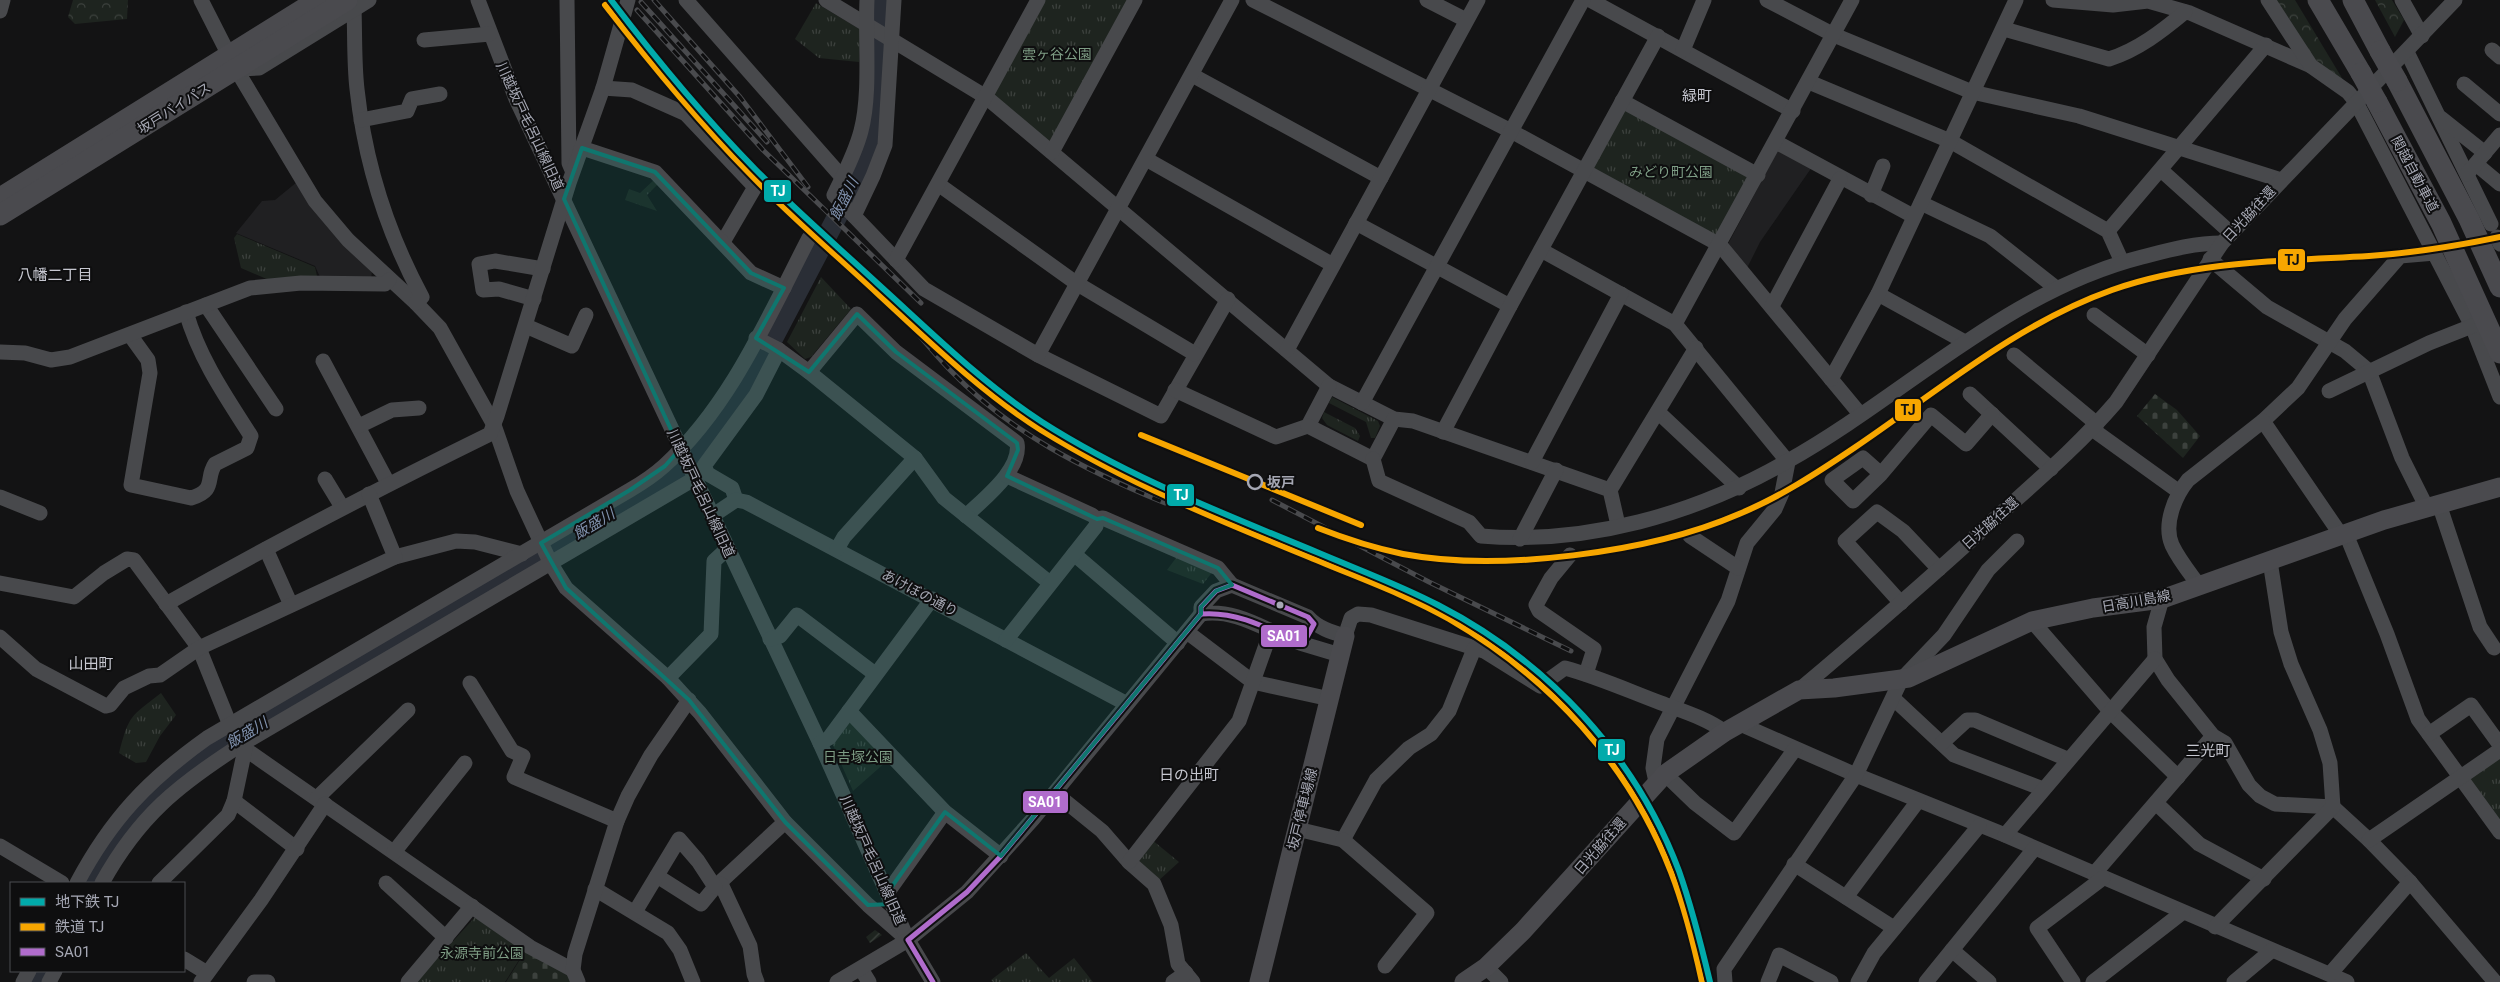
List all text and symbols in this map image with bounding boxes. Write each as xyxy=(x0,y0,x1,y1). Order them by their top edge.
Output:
park label: 雲ヶ谷公園 xyxy=(1022,46,1092,62)
street label: 川越坂戸毛呂山線旧道 xyxy=(493,59,567,193)
street label: 坂戸バイパス xyxy=(134,79,214,137)
district label: 緑町 xyxy=(1682,87,1712,105)
street label: 関越自動車道 xyxy=(2388,133,2442,215)
park label: みどり町公園 xyxy=(1629,164,1713,180)
water label: 飯盛川 xyxy=(826,173,863,223)
line badge: TJ xyxy=(763,179,792,203)
text: TJ xyxy=(771,183,785,199)
street label: 日光脇往還 xyxy=(2219,183,2279,245)
line badge: TJ xyxy=(2277,248,2306,272)
text: TJ xyxy=(2285,252,2299,268)
district label: 八幡二丁目 xyxy=(17,266,93,284)
line badge: TJ xyxy=(1894,398,1922,422)
text: TJ xyxy=(1901,402,1915,418)
street label: 川越坂戸毛呂山線旧道 xyxy=(664,426,738,560)
marker: 坂戸 xyxy=(1247,474,1263,490)
place label: 坂戸 xyxy=(1267,474,1295,490)
line badge: TJ xyxy=(1166,483,1195,507)
text: TJ xyxy=(1174,487,1188,503)
street label: 日光脇往還 xyxy=(1959,494,2021,552)
water label: 飯盛川 xyxy=(570,504,620,543)
street label: あけぼの通り xyxy=(879,566,961,620)
street label: 日高川島線 xyxy=(2100,587,2172,615)
unlabelled marker xyxy=(1275,600,1285,610)
line badge: SA01 xyxy=(1260,624,1308,648)
text: SA01 xyxy=(1267,628,1301,644)
district label: 山田町 xyxy=(68,655,114,673)
water label: 飯盛川 xyxy=(223,713,273,752)
line badge: TJ xyxy=(1597,738,1626,762)
text: TJ xyxy=(1605,742,1619,758)
district label: 三光町 xyxy=(2185,742,2231,760)
park label: 日𠮷塚公園 xyxy=(823,749,893,765)
district label: 日の出町 xyxy=(1159,766,1219,784)
street label: 坂戸停車場線 xyxy=(1284,766,1320,852)
line badge: SA01 xyxy=(1022,790,1069,814)
street label: 川越坂戸毛呂山線旧道 xyxy=(837,793,909,927)
text: SA01 xyxy=(1028,794,1062,810)
street label: 日光脇往還 xyxy=(1571,814,1629,878)
legend xyxy=(10,882,185,972)
text: 地下鉄 TJ xyxy=(55,893,119,911)
text: 鉄道 TJ xyxy=(55,918,104,936)
text: SA01 xyxy=(55,943,91,961)
park label: 永源寺前公園 xyxy=(440,945,524,961)

